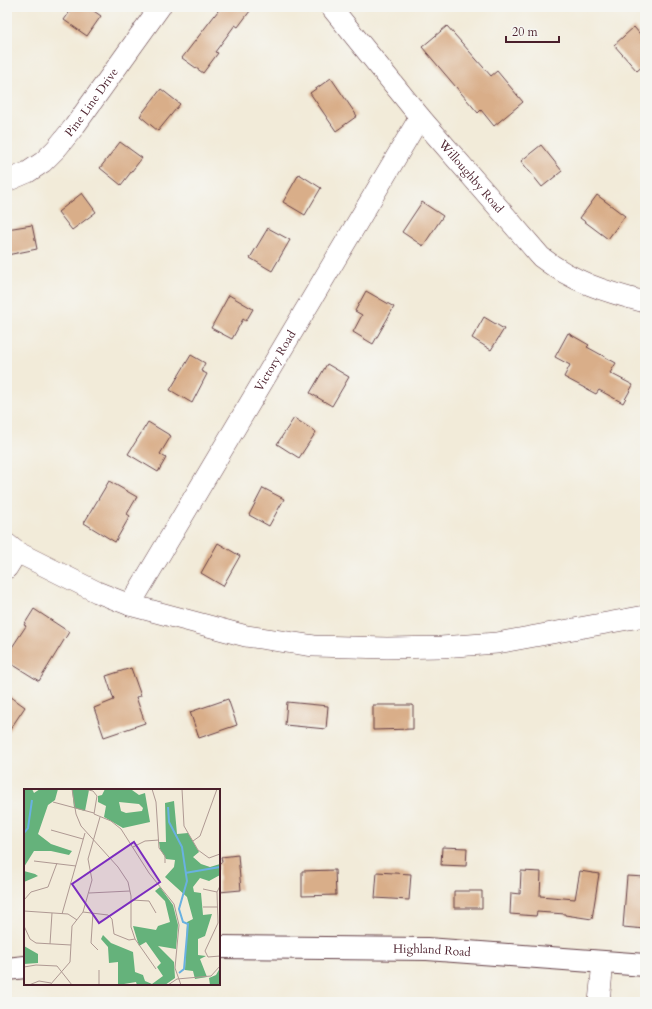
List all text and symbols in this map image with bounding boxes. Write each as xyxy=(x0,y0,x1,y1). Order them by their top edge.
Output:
scale bar xyxy=(506,18,559,44)
text: 20 m xyxy=(512,24,539,40)
street label: Pine Line Drive xyxy=(61,65,122,140)
street label: Willoughby Road xyxy=(435,136,508,217)
street label: Victory Road xyxy=(251,327,300,394)
inset map xyxy=(24,789,220,985)
street label: Highland Road xyxy=(393,941,472,960)

